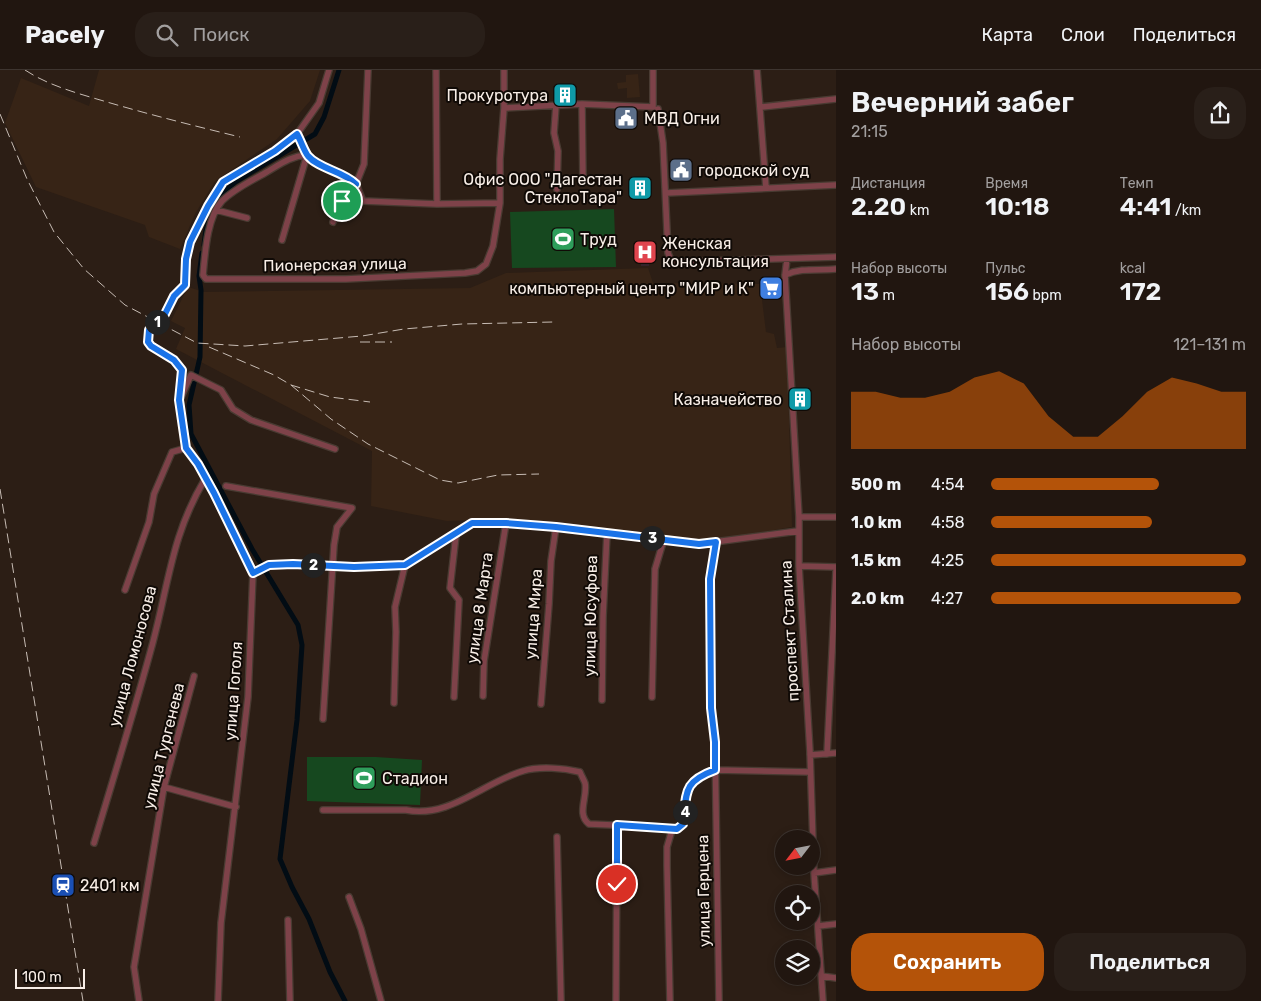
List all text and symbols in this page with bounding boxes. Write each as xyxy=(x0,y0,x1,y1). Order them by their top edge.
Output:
search box xyxy=(135,12,485,57)
text: Pacely xyxy=(25,21,105,49)
icon: search xyxy=(153,21,181,49)
text: Поиск xyxy=(193,23,249,46)
text: Карта xyxy=(982,24,1033,46)
text: Слои xyxy=(1061,24,1105,46)
text: Поделиться xyxy=(1133,24,1236,46)
building icon: Прокуротура xyxy=(552,82,578,108)
place label: Прокуротура xyxy=(446,86,548,105)
text: Вечерний забег xyxy=(851,86,1074,119)
button: share xyxy=(1194,87,1246,139)
public building icon: МВД Огни xyxy=(613,105,639,131)
place label: МВД Огни xyxy=(644,109,720,128)
text: 21:15 xyxy=(851,122,888,141)
public building icon: городской суд xyxy=(668,157,694,183)
place label: городской суд xyxy=(698,161,810,180)
place label: Офис ООО "Дагестан СтеклоТара" xyxy=(463,170,622,207)
building icon: Офис ООО "Дагестан СтеклоТара" xyxy=(627,175,653,201)
text: Дистанция xyxy=(851,175,925,192)
text: Время xyxy=(985,175,1028,192)
text: Темп xyxy=(1120,175,1153,192)
pin xyxy=(321,180,363,222)
icon: arrive xyxy=(328,187,356,215)
text: 2.20 xyxy=(851,192,906,221)
text: 10:18 xyxy=(985,192,1050,221)
text: 4:41 xyxy=(1120,192,1171,221)
text: km xyxy=(906,202,929,219)
text: /km xyxy=(1171,202,1201,219)
sports icon: Труд xyxy=(550,226,576,252)
place label: Труд xyxy=(580,230,617,249)
place label: Женская консультация xyxy=(662,234,769,271)
hospital icon: Женская консультация xyxy=(632,239,658,265)
street label: Пионерская улица xyxy=(263,254,407,275)
text: Набор высоты xyxy=(851,260,947,277)
text: Пульс xyxy=(985,260,1025,277)
text: kcal xyxy=(1120,260,1145,277)
supermarket icon: компьютерный центр "МИР и К" xyxy=(758,275,784,301)
text: 13 xyxy=(851,277,879,306)
text: 156 xyxy=(985,277,1029,306)
text: 172 xyxy=(1120,277,1161,306)
place label: компьютерный центр "МИР и К" xyxy=(509,279,754,298)
text: m xyxy=(879,287,895,304)
text: bpm xyxy=(1029,287,1062,304)
pin: 1 xyxy=(144,310,170,334)
text: 1 xyxy=(154,314,161,331)
text: Набор высоты xyxy=(851,335,961,354)
text: 121–131 m xyxy=(1173,335,1246,354)
building icon: Казначейство xyxy=(787,386,813,412)
place label: Казначейство xyxy=(673,390,782,409)
text: 500 m xyxy=(851,475,901,494)
text: 4:54 xyxy=(931,475,964,494)
text: 1.0 km xyxy=(851,513,902,532)
text: 4:58 xyxy=(931,513,965,532)
pin: 3 xyxy=(640,526,664,550)
text: 3 xyxy=(648,530,657,547)
street label: улица 8 Марта xyxy=(462,551,497,665)
text: 1.5 km xyxy=(851,551,901,570)
text: 4:25 xyxy=(931,551,964,570)
pin: 2 xyxy=(300,552,326,578)
street label: улица Юсуфова xyxy=(580,555,601,677)
text: 2 xyxy=(309,557,318,574)
street label: проспект Сталина xyxy=(776,560,803,702)
street label: улица Мира xyxy=(521,568,546,660)
street label: улица Ломоносова xyxy=(105,584,160,729)
text: 2.0 km xyxy=(851,589,904,608)
text: 4:27 xyxy=(931,589,963,608)
street label: улица Гоголя xyxy=(221,641,246,741)
street label: улица Тургенева xyxy=(139,681,188,811)
sports icon: Стадион xyxy=(351,765,377,791)
place label: Стадион xyxy=(382,769,448,788)
pin: 4 xyxy=(672,800,698,824)
text: 4 xyxy=(681,804,690,821)
north arrow xyxy=(775,830,820,875)
map controls xyxy=(775,830,820,985)
street label: улица Герцена xyxy=(693,835,714,947)
pin xyxy=(596,863,638,905)
icon: check xyxy=(603,870,631,898)
station icon: 2401 км xyxy=(50,872,76,898)
place label: 2401 км xyxy=(80,876,140,895)
button: locate xyxy=(775,885,820,930)
button: Сохранить xyxy=(851,933,1044,991)
button: Поделиться xyxy=(1054,933,1246,991)
button: layers xyxy=(775,940,820,985)
scale bar xyxy=(15,966,85,989)
text: 100 m xyxy=(22,969,62,986)

